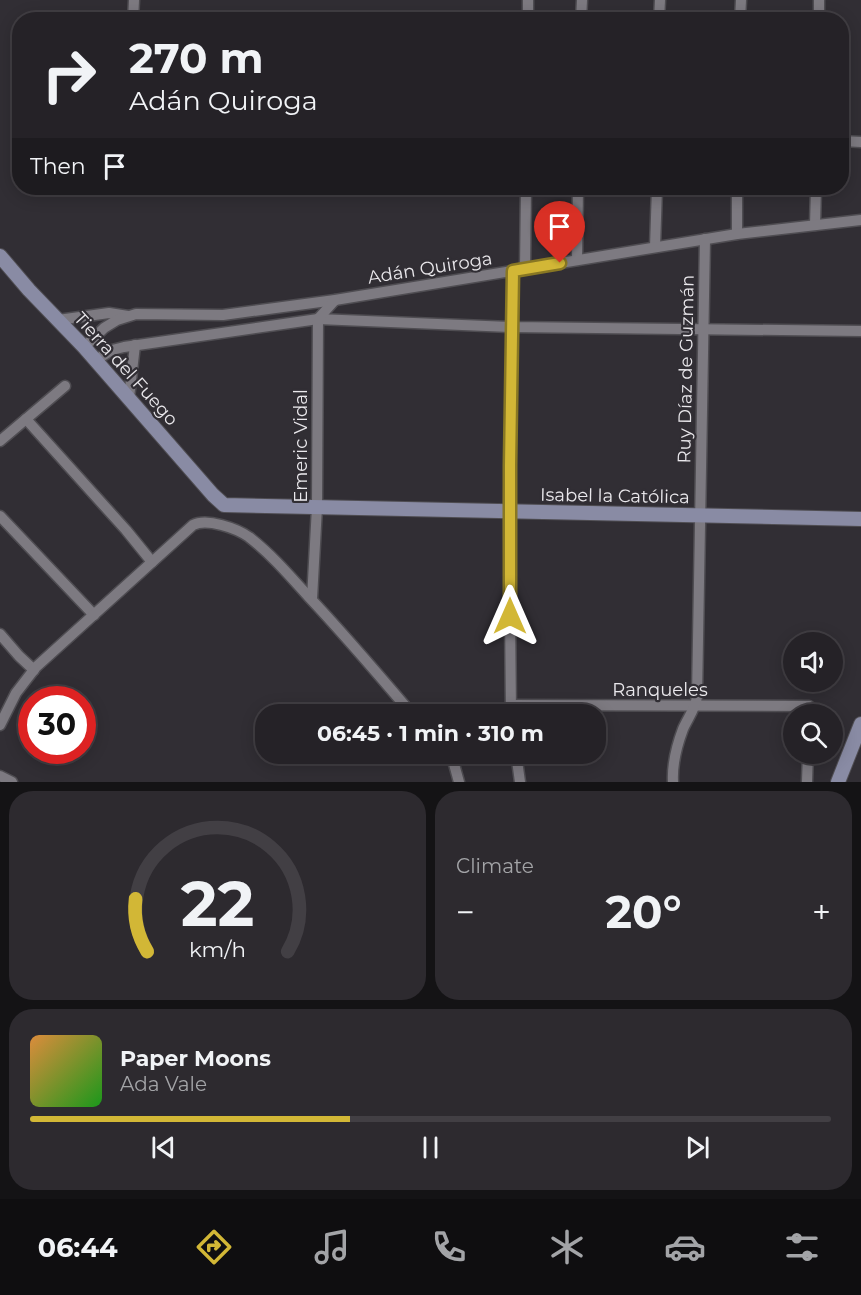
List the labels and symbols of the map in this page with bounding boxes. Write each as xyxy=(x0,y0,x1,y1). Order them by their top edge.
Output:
pin xyxy=(534,201,585,263)
street label: Adán Quiroga xyxy=(366,247,494,289)
street label: Ruy Díaz de Guzmán xyxy=(673,275,699,463)
street label: Tierra del Fuego xyxy=(69,308,183,430)
street label: Emeric Vidal xyxy=(290,389,312,503)
street label: Isabel la Católica xyxy=(540,484,690,508)
position arrow xyxy=(478,584,542,648)
street label: Ranqueles xyxy=(612,679,708,701)
speed limit sign: 30 xyxy=(18,686,96,764)

